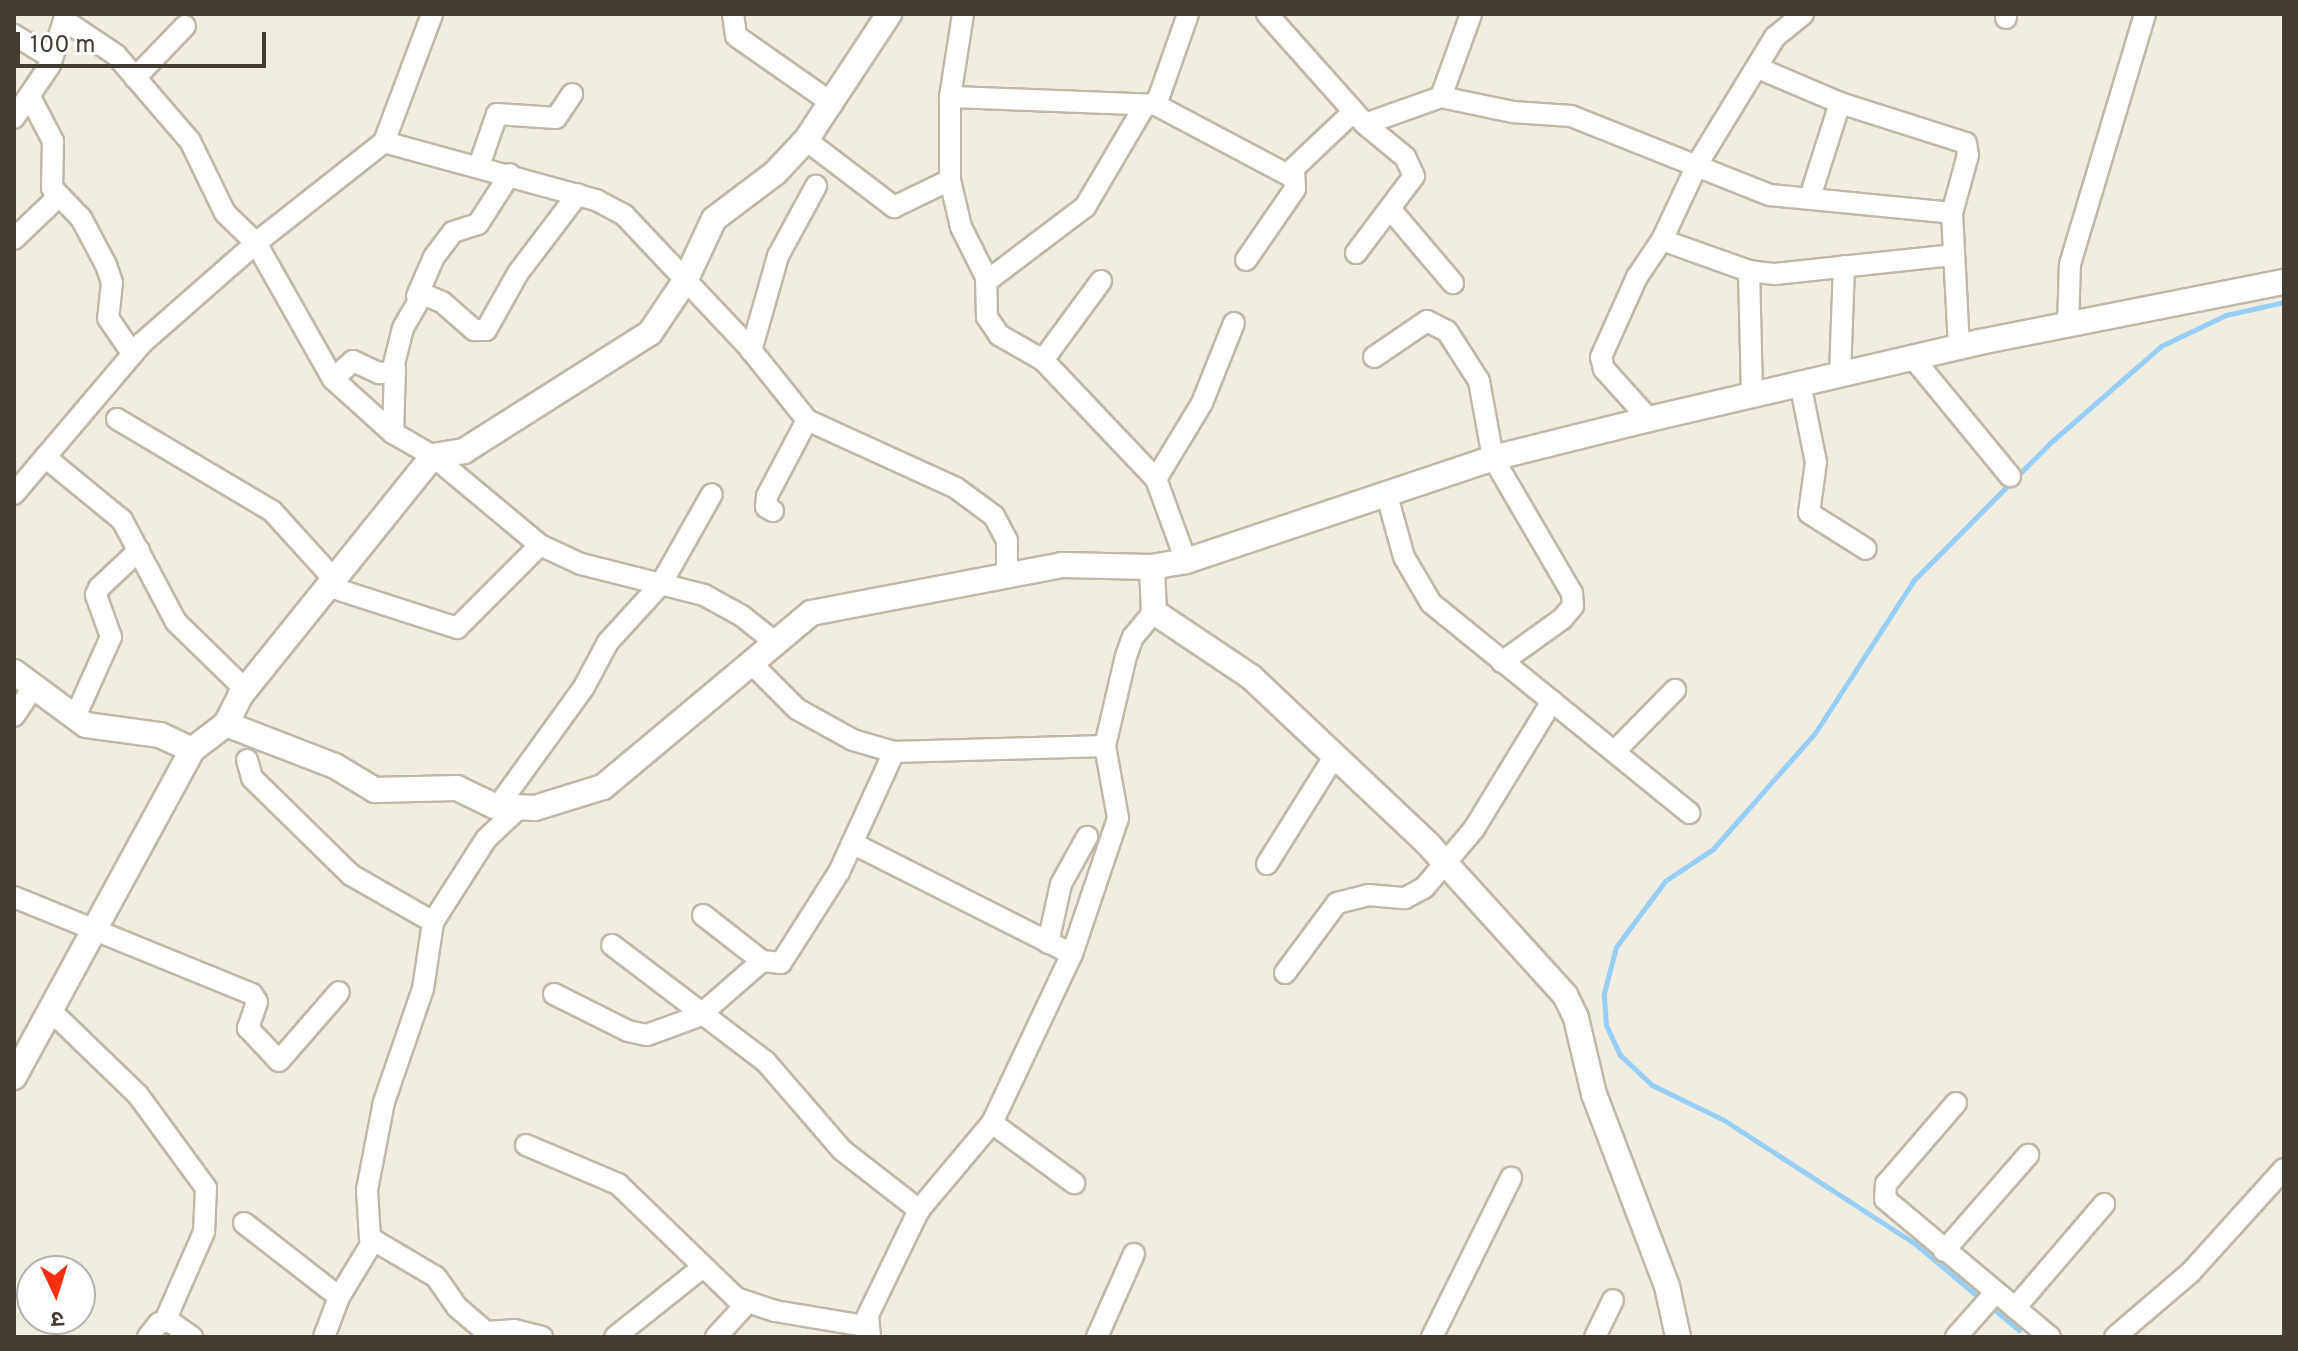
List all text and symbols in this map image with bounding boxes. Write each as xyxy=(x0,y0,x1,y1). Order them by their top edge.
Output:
scale bar xyxy=(20,16,270,66)
text: 100 m xyxy=(30,31,96,61)
north arrow xyxy=(16,1255,96,1335)
text: उ xyxy=(50,1304,65,1331)

